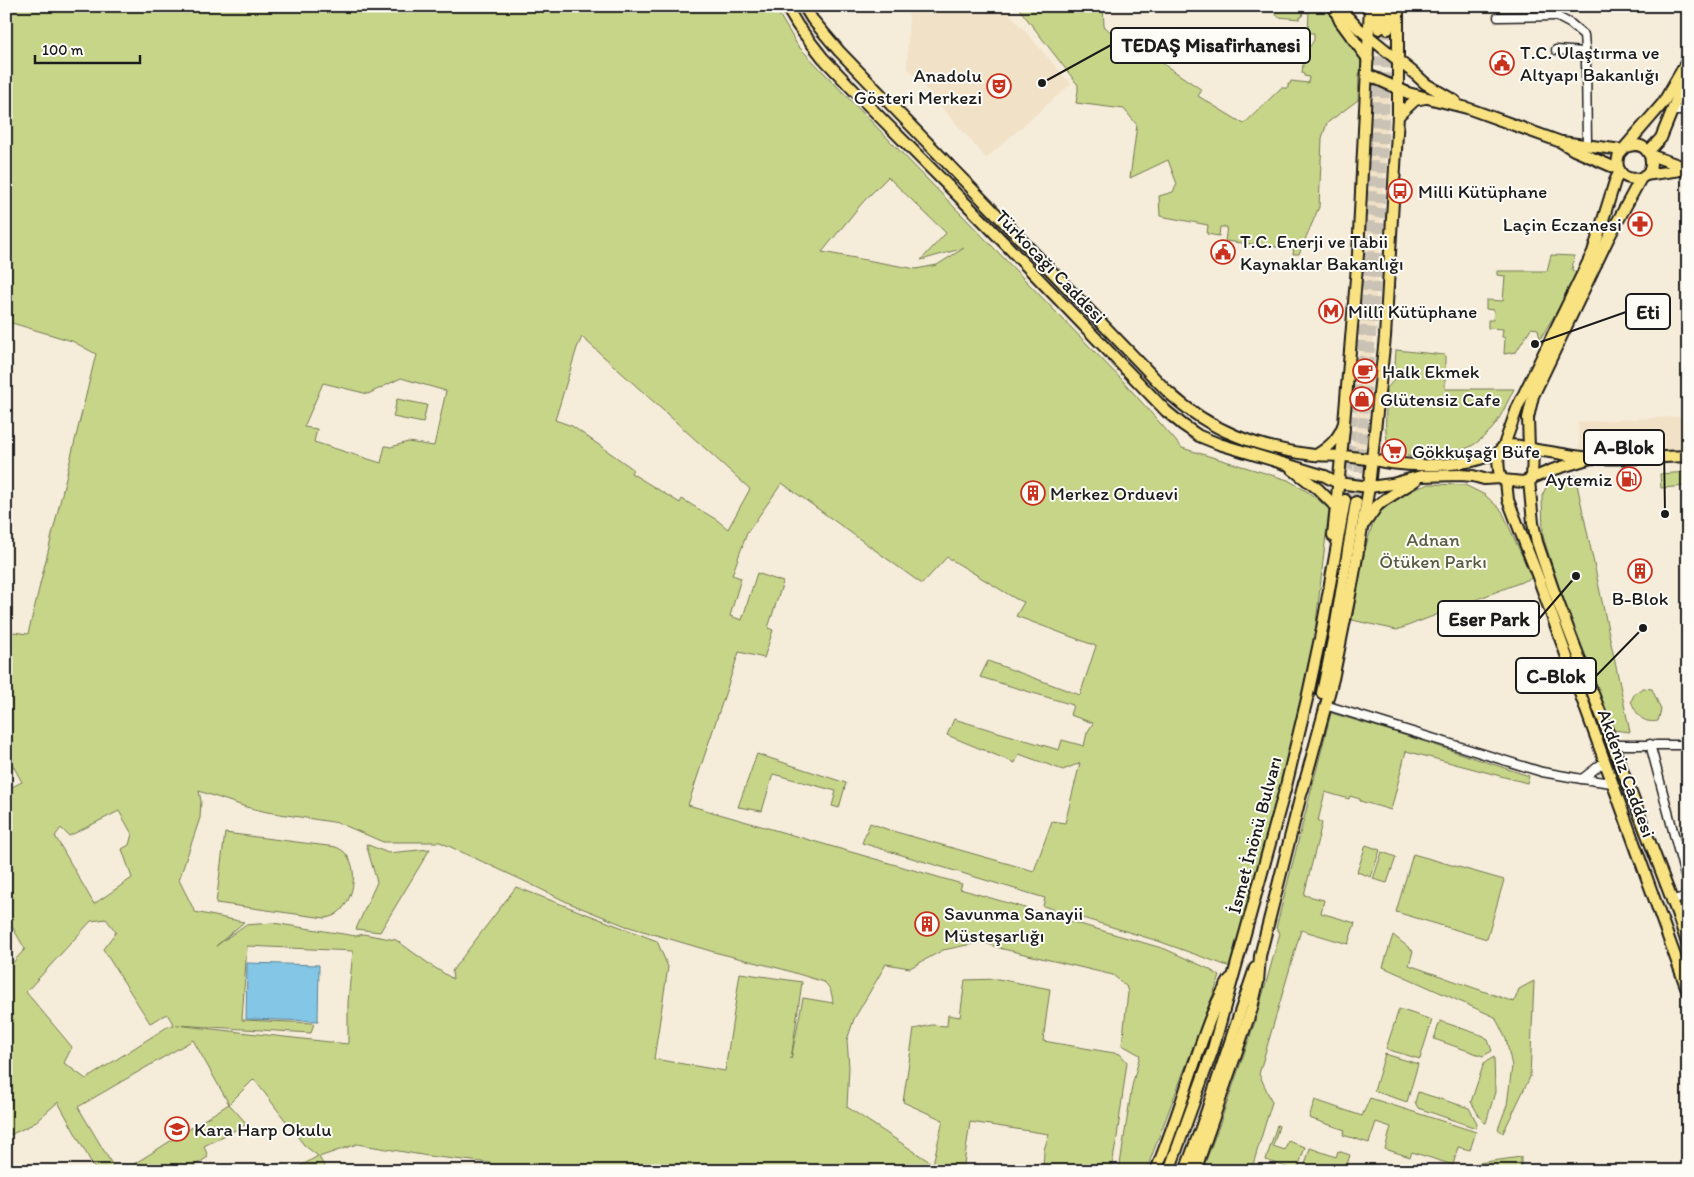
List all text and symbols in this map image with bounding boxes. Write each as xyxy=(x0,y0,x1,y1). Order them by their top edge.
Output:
callout: TEDAŞ Misafirhanesi xyxy=(1111,28,1310,63)
scale bar xyxy=(35,32,140,64)
text: TEDAŞ Misafirhanesi xyxy=(1120,33,1301,58)
text: 100 m xyxy=(42,41,84,59)
place label: T.C. Ulaştırma ve Altyapı Bakanlığı xyxy=(1520,41,1660,86)
public building icon: T.C. Ulaştırma ve Altyapı Bakanlığı xyxy=(1489,50,1515,76)
place label: Anadolu Gösteri Merkezi xyxy=(854,64,982,109)
theatre icon: Anadolu Gösteri Merkezi xyxy=(986,73,1012,99)
bus stop icon: Milli Kütüphane xyxy=(1387,178,1413,204)
place label: Milli Kütüphane xyxy=(1418,180,1547,203)
street label: Türkocağı Caddesi xyxy=(991,205,1111,328)
pharmacy icon: Laçin Eczanesi xyxy=(1627,211,1653,237)
place label: Laçin Eczanesi xyxy=(1503,213,1622,236)
place label: T.C. Enerji ve Tabii Kaynaklar Bakanlığı xyxy=(1240,230,1404,275)
public building icon: T.C. Enerji ve Tabii Kaynaklar Bakanlığı xyxy=(1210,239,1236,265)
callout: Eti xyxy=(1626,294,1670,329)
metro station icon: Millî Kütüphane xyxy=(1318,298,1344,324)
place label: Millî Kütüphane xyxy=(1348,300,1477,323)
text: Eti xyxy=(1636,300,1660,324)
cafe icon: Halk Ekmek xyxy=(1352,358,1378,384)
place label: Halk Ekmek xyxy=(1382,360,1480,383)
shop icon: Glütensiz Cafe xyxy=(1349,386,1375,412)
place label: Glütensiz Cafe xyxy=(1380,388,1501,411)
callout: A-Blok xyxy=(1584,430,1664,465)
text: A-Blok xyxy=(1593,435,1655,459)
supermarket icon: Gökkuşağı Büfe xyxy=(1381,438,1407,464)
place label: Gökkuşağı Büfe xyxy=(1412,440,1540,463)
fuel station icon: Aytemiz xyxy=(1616,466,1642,492)
place label: Aytemiz xyxy=(1545,468,1612,491)
building icon: Merkez Orduevi xyxy=(1020,480,1046,506)
place label: Merkez Orduevi xyxy=(1050,482,1178,505)
park label: Adnan Ötüken Parkı xyxy=(1379,528,1487,573)
building icon: B-Blok xyxy=(1627,558,1653,584)
place label: B-Blok xyxy=(1612,587,1669,610)
callout: Eser Park xyxy=(1438,601,1539,636)
text: Eser Park xyxy=(1448,607,1530,631)
callout: C-Blok xyxy=(1516,658,1596,693)
text: C-Blok xyxy=(1526,664,1587,688)
street label: Akdeniz Caddesi xyxy=(1593,706,1660,840)
street label: İsmet İnönü Bulvarı xyxy=(1222,754,1287,916)
place label: Savunma Sanayii Müsteşarlığı xyxy=(944,902,1083,947)
building icon: Savunma Sanayii Müsteşarlığı xyxy=(914,911,940,937)
school or university icon: Kara Harp Okulu xyxy=(164,1116,190,1142)
place label: Kara Harp Okulu xyxy=(194,1118,332,1141)

